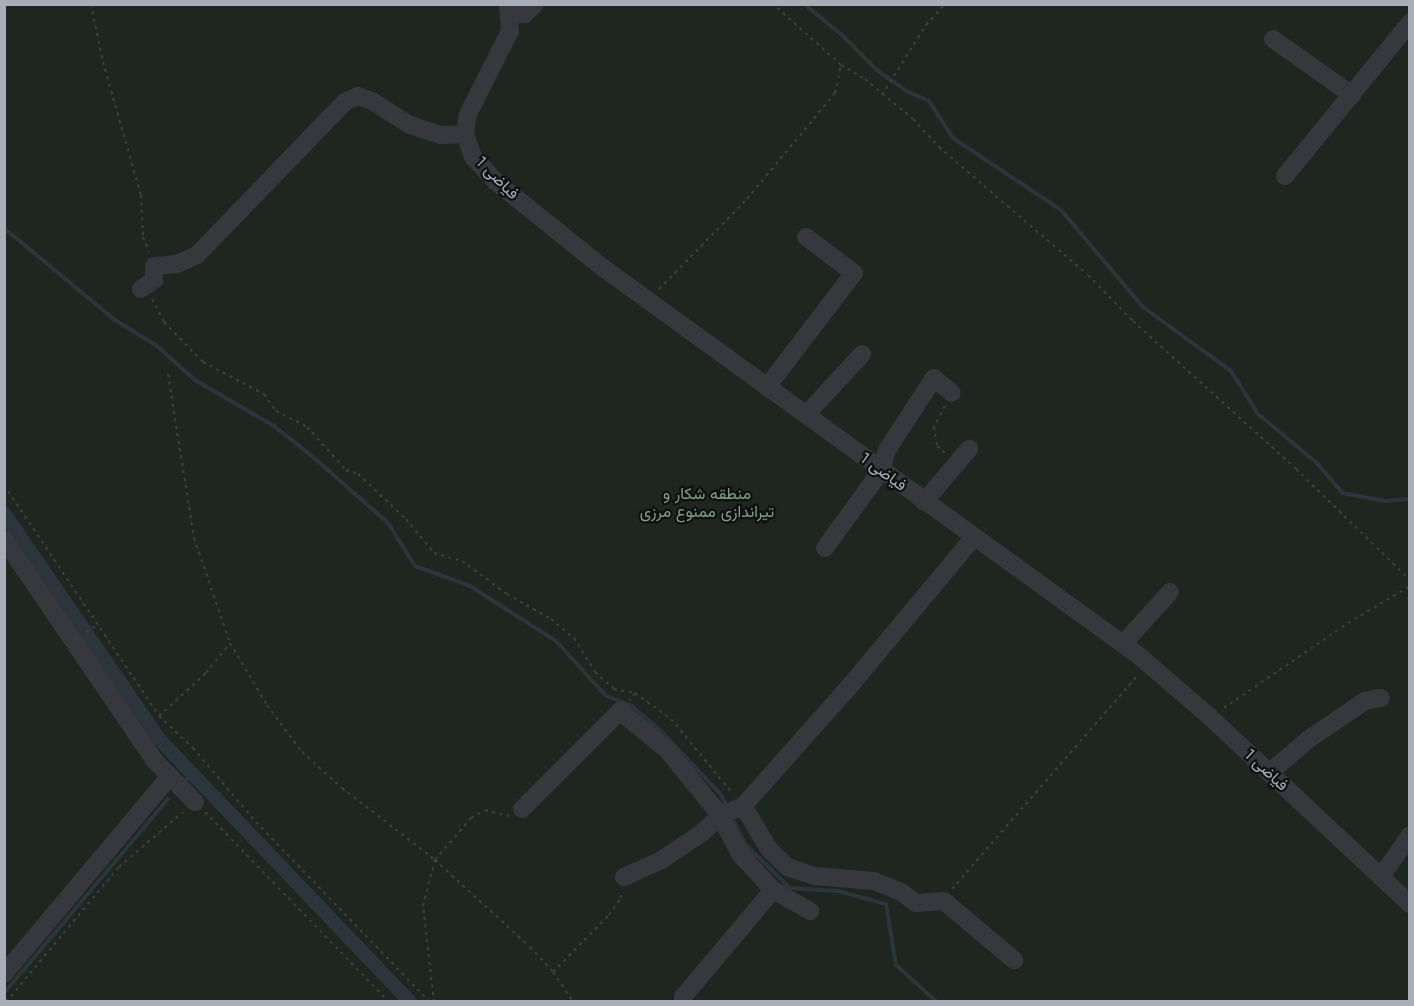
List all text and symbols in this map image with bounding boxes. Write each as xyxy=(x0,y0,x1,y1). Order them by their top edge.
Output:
street label: فیاضی 1 xyxy=(471,152,523,204)
street label: فیاضی 1 xyxy=(856,449,910,495)
park label: منطقه شکار و تیراندازی ممنوع مرزی xyxy=(640,484,774,522)
street label: فیاضی 1 xyxy=(1240,745,1292,795)

